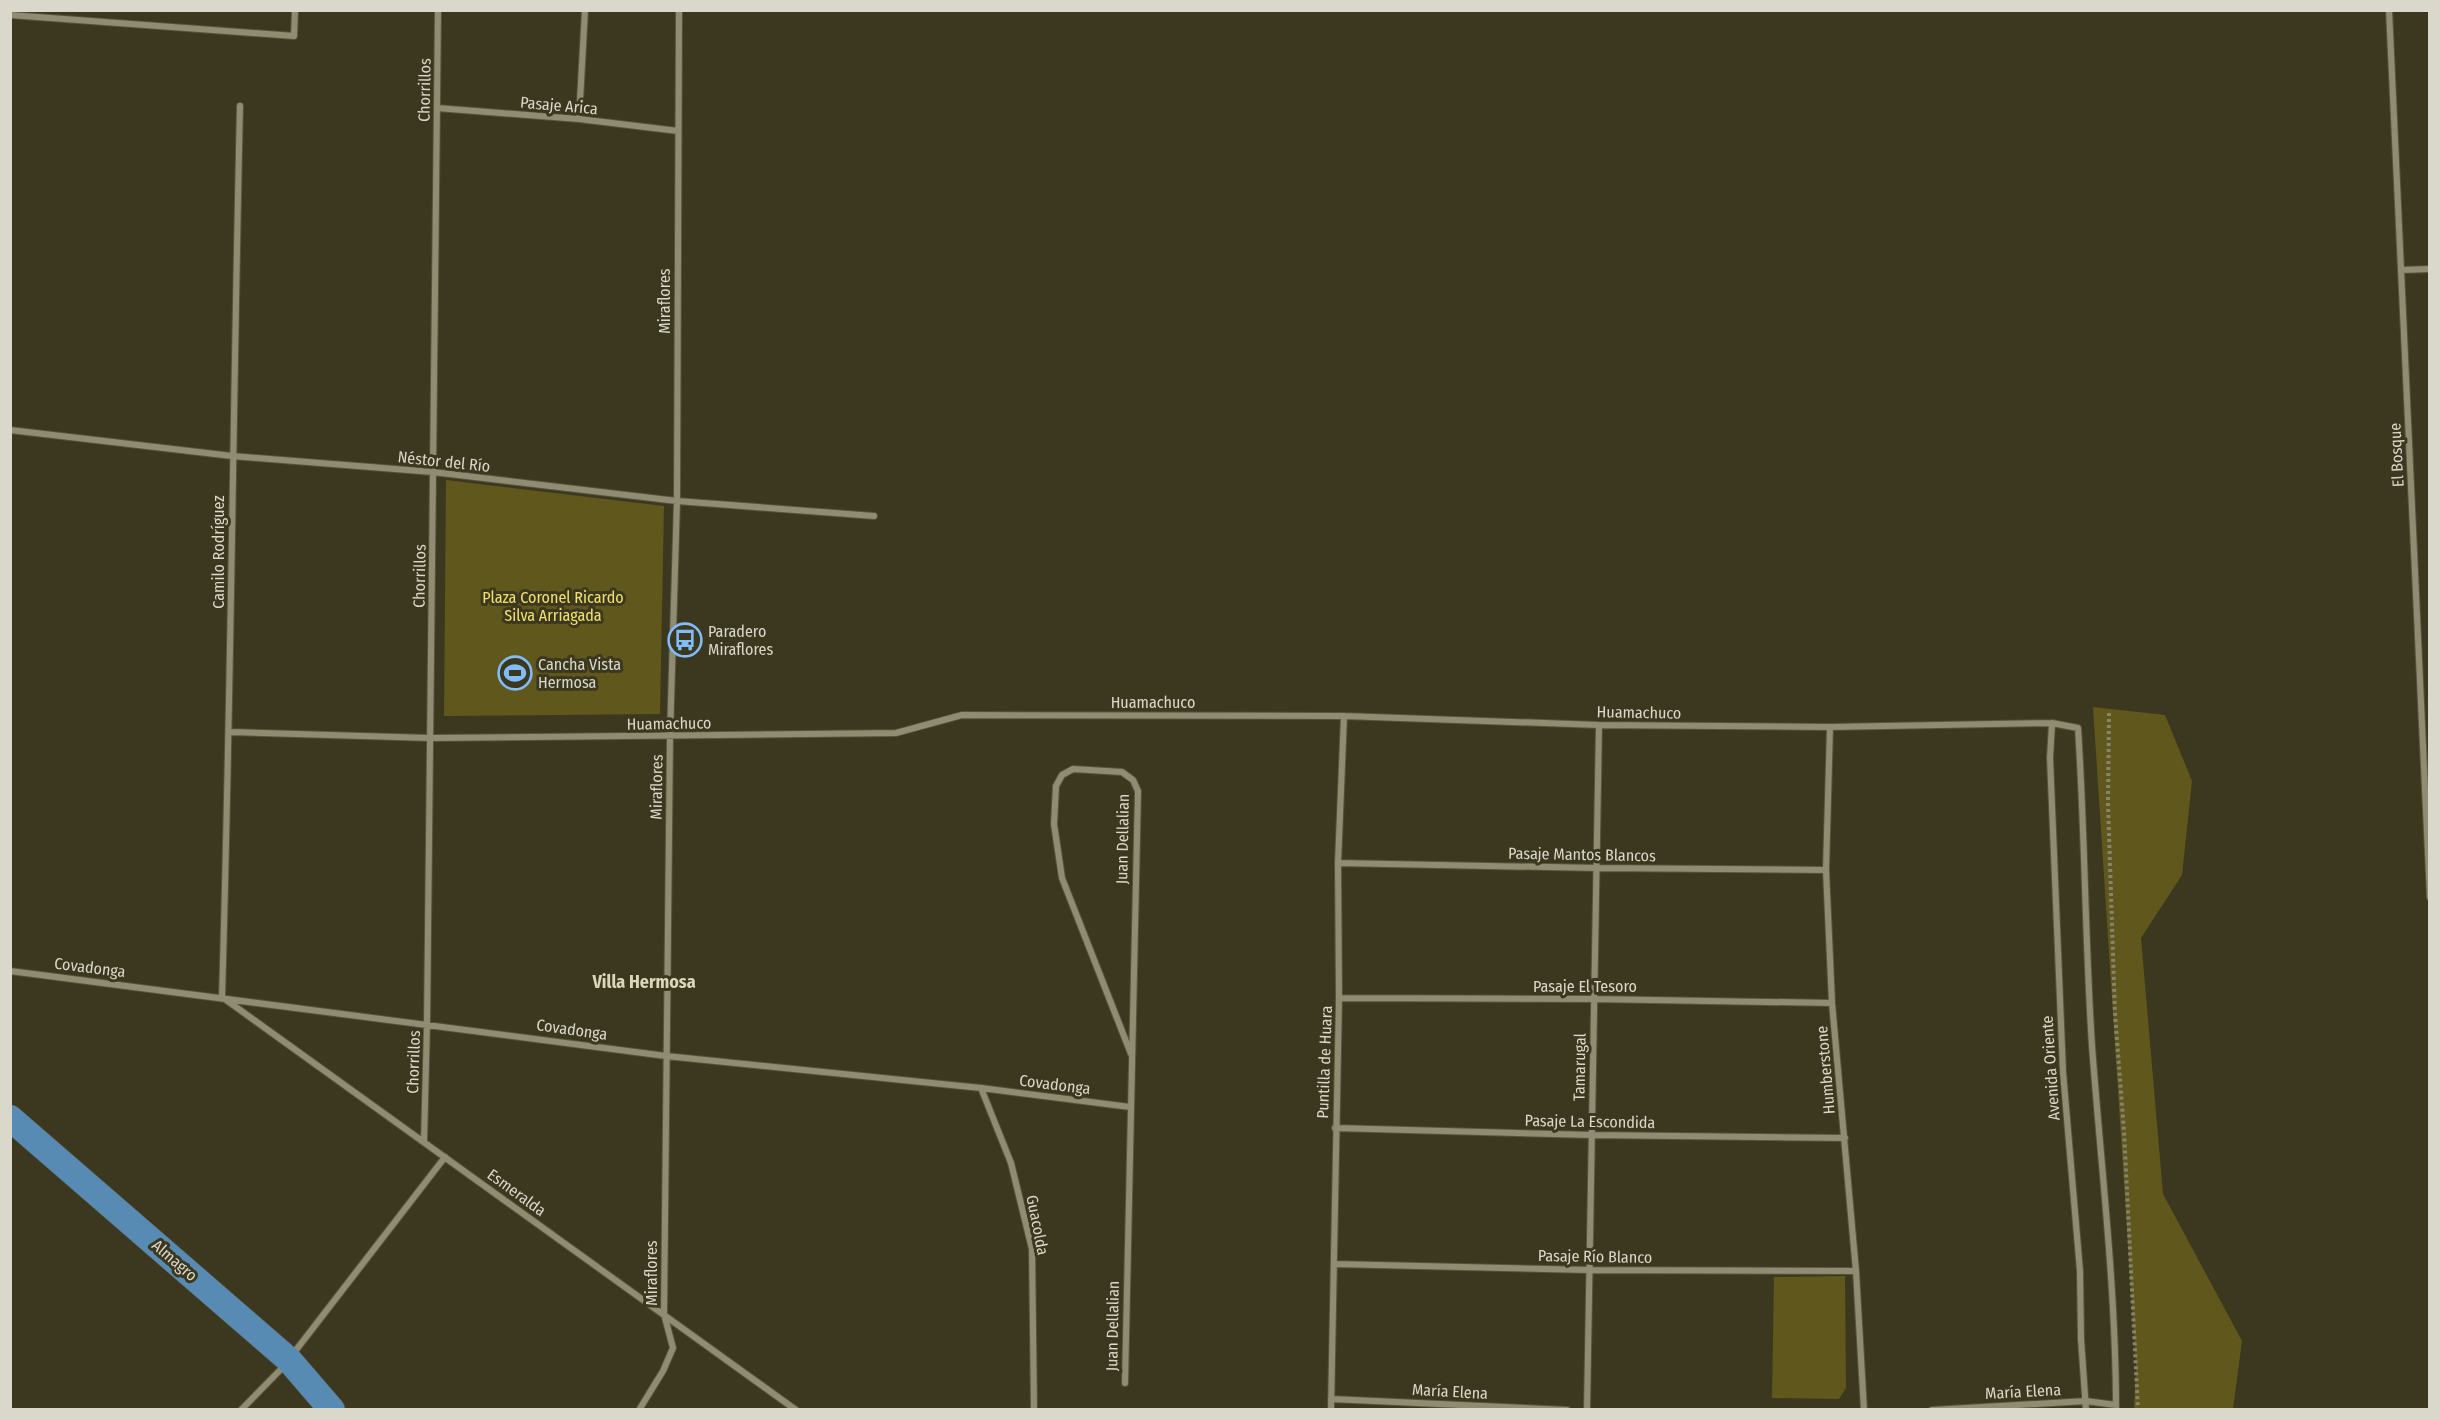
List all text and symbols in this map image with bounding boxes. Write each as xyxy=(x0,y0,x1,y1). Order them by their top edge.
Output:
street label: Chorrillos xyxy=(414,58,435,122)
street label: Pasaje Arica xyxy=(519,93,599,118)
street label: Miraflores xyxy=(655,268,674,334)
street label: El Bosque xyxy=(2385,422,2408,488)
street label: Néstor del Río xyxy=(397,447,491,476)
street label: Camilo Rodríguez xyxy=(209,495,228,609)
street label: Chorrillos xyxy=(409,544,430,608)
park label: Plaza Coronel Ricardo Silva Arriagada xyxy=(482,588,624,625)
bus stop icon: Paradero Miraflores xyxy=(667,622,703,658)
place label: Paradero Miraflores xyxy=(708,622,773,659)
sports icon: Cancha Vista Hermosa xyxy=(497,655,533,691)
place label: Cancha Vista Hermosa xyxy=(538,655,621,692)
street label: Huamachuco xyxy=(1111,693,1195,712)
street label: Huamachuco xyxy=(1597,702,1681,723)
street label: Huamachuco xyxy=(627,713,711,734)
street label: Miraflores xyxy=(646,754,667,820)
street label: Juan Dellalian xyxy=(1112,794,1133,884)
street label: Pasaje Mantos Blancos xyxy=(1508,844,1656,865)
street label: Covadonga xyxy=(53,954,127,981)
district label: Villa Hermosa xyxy=(591,971,696,993)
street label: Pasaje El Tesoro xyxy=(1533,977,1637,996)
street label: Puntilla de Huara xyxy=(1313,1005,1336,1119)
street label: Covadonga xyxy=(535,1015,609,1044)
street label: Avenida Oriente xyxy=(2037,1015,2064,1121)
street label: Humberstone xyxy=(1812,1025,1839,1115)
street label: Chorrillos xyxy=(403,1030,424,1094)
street label: Tamarugal xyxy=(1569,1033,1590,1101)
street label: Covadonga xyxy=(1018,1071,1092,1098)
street label: Pasaje La Escondida xyxy=(1525,1111,1656,1132)
street label: Esmeralda xyxy=(484,1165,550,1220)
street label: Guacolda xyxy=(1022,1193,1053,1257)
street label: Almagro xyxy=(148,1236,201,1285)
street label: Miraflores xyxy=(642,1240,661,1306)
street label: Pasaje Río Blanco xyxy=(1538,1246,1652,1267)
street label: Juan Dellalian xyxy=(1102,1281,1123,1371)
street label: María Elena xyxy=(1411,1380,1489,1403)
street label: María Elena xyxy=(1985,1380,2062,1403)

